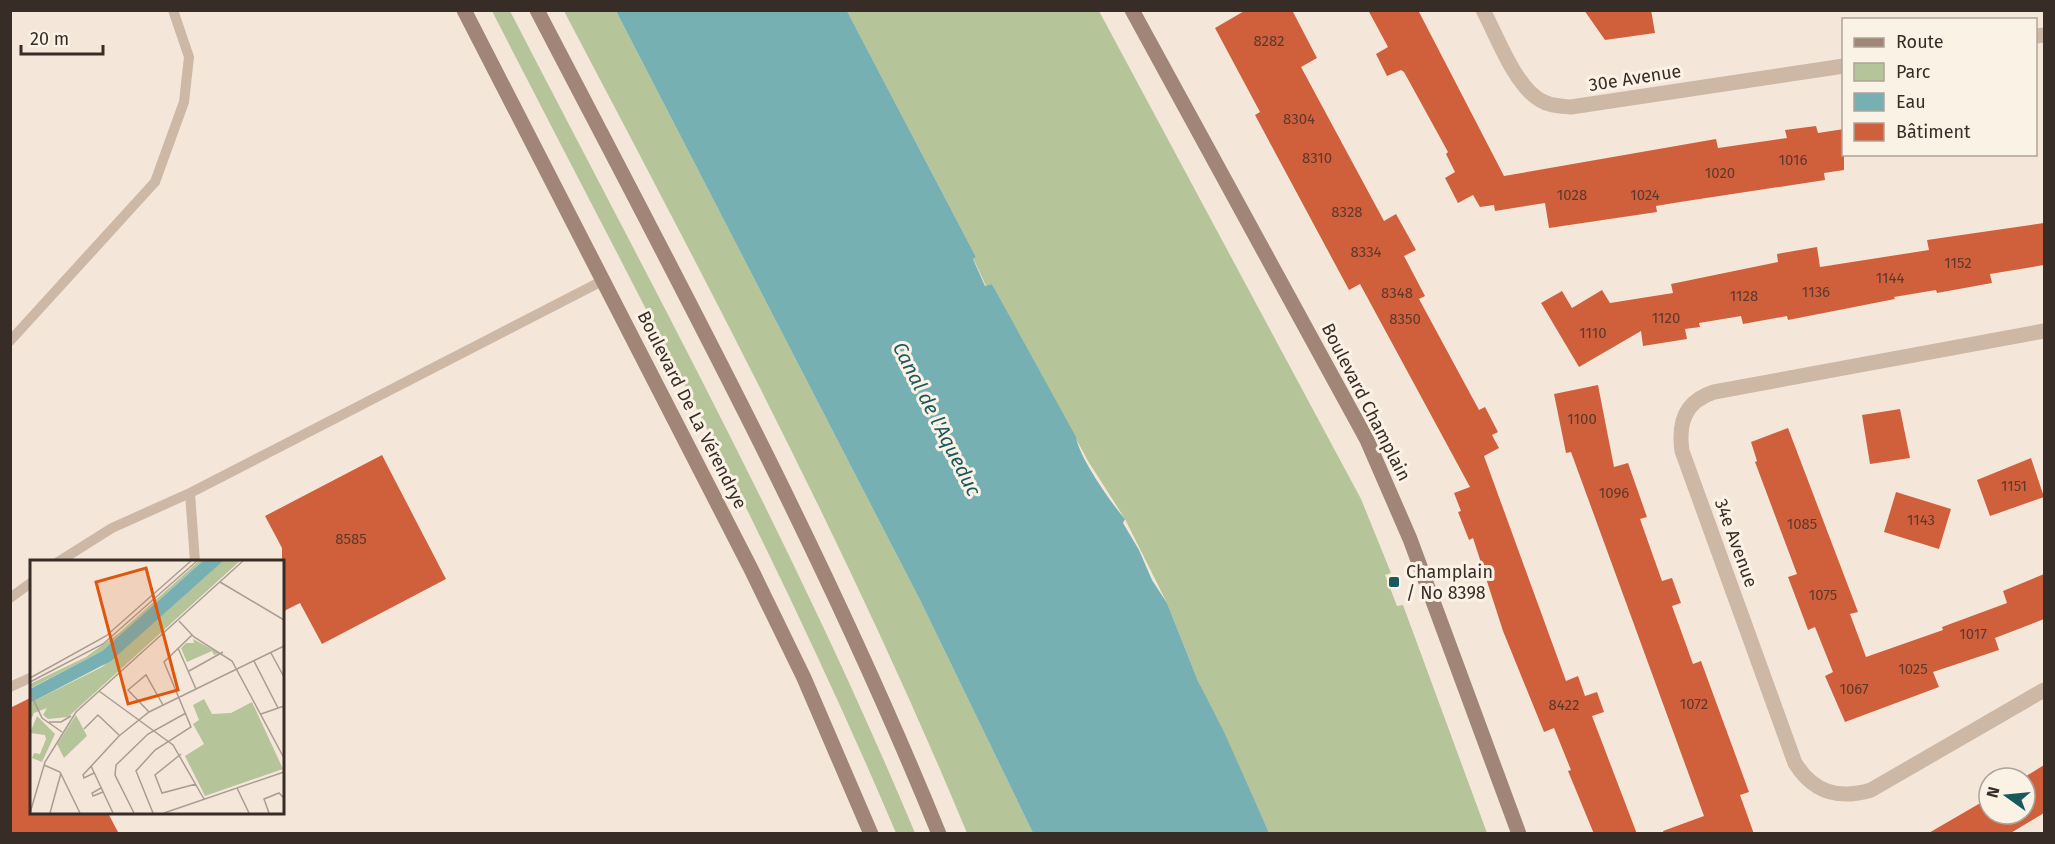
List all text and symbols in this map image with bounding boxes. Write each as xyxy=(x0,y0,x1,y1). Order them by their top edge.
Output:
scale bar xyxy=(21,18,104,56)
legend xyxy=(1842,18,2037,156)
text: 20 m xyxy=(30,28,69,50)
text: Route xyxy=(1896,31,1944,53)
house number: 8282 xyxy=(1253,32,1285,50)
street label: 30e Avenue xyxy=(1587,60,1683,96)
text: Parc xyxy=(1896,61,1931,83)
text: Eau xyxy=(1896,91,1926,113)
house number: 8304 xyxy=(1283,110,1315,128)
text: Bâtiment xyxy=(1896,121,1971,143)
house number: 8310 xyxy=(1302,149,1332,167)
house number: 1016 xyxy=(1779,151,1807,169)
house number: 1020 xyxy=(1705,164,1735,182)
house number: 1028 xyxy=(1557,186,1587,204)
house number: 1024 xyxy=(1630,186,1660,204)
house number: 8328 xyxy=(1331,203,1363,221)
house number: 8334 xyxy=(1350,243,1382,261)
house number: 1152 xyxy=(1944,254,1972,272)
house number: 1144 xyxy=(1876,269,1904,287)
house number: 1136 xyxy=(1802,283,1830,301)
house number: 8348 xyxy=(1381,284,1413,302)
house number: 1128 xyxy=(1730,287,1758,305)
street label: Boulevard De La Vérendrye xyxy=(632,307,752,513)
house number: 1120 xyxy=(1652,309,1680,327)
house number: 8350 xyxy=(1389,310,1421,328)
street label: Boulevard Champlain xyxy=(1317,319,1415,485)
house number: 1110 xyxy=(1579,324,1607,342)
water label: Canal de l'Aqueduc xyxy=(888,338,986,501)
house number: 1100 xyxy=(1567,410,1597,428)
house number: 1151 xyxy=(2001,477,2027,495)
house number: 1096 xyxy=(1599,484,1629,502)
street label: 34e Avenue xyxy=(1710,496,1762,590)
house number: 1143 xyxy=(1907,511,1935,529)
house number: 1085 xyxy=(1787,515,1817,533)
house number: 8585 xyxy=(335,530,367,548)
inset map xyxy=(30,560,284,814)
place label: Champlain / No 8398 xyxy=(1406,561,1493,604)
marker: Champlain / No 8398 xyxy=(1387,575,1401,589)
house number: 1075 xyxy=(1809,586,1837,604)
house number: 1017 xyxy=(1959,625,1987,643)
house number: 1025 xyxy=(1898,660,1928,678)
house number: 1067 xyxy=(1839,680,1869,698)
house number: 1072 xyxy=(1680,695,1708,713)
house number: 8422 xyxy=(1549,696,1579,714)
north arrow xyxy=(1977,766,2037,826)
text: N xyxy=(1982,785,2004,800)

